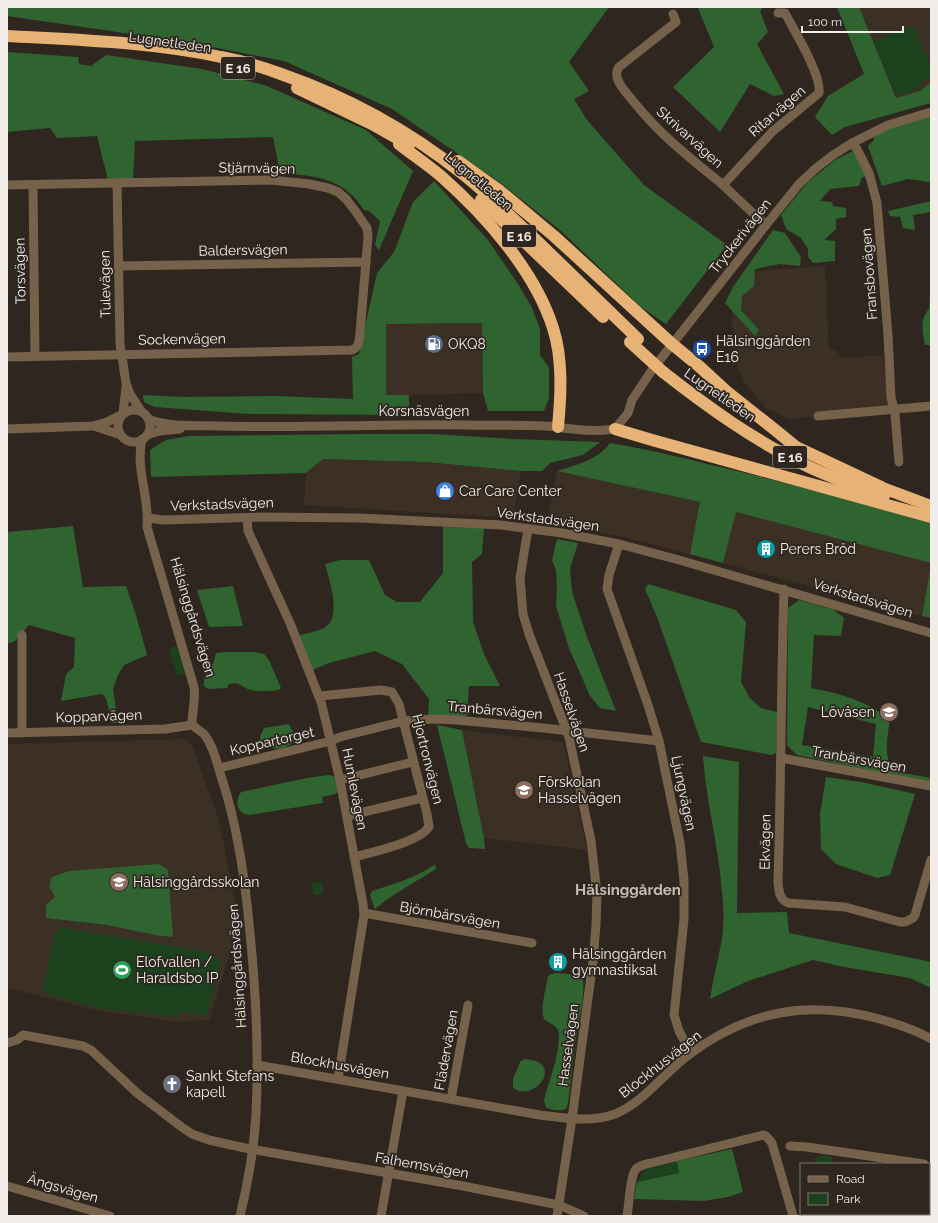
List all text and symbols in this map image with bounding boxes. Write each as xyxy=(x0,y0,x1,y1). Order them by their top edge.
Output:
scale bar xyxy=(802,8,903,34)
text: 100 m xyxy=(808,15,842,29)
street label: Lugnetleden xyxy=(128,28,212,56)
road number: E 16 xyxy=(221,57,255,79)
street label: Ritarvägen xyxy=(746,82,808,140)
street label: Skrivarvägen xyxy=(654,103,726,171)
street label: Lugnetleden xyxy=(442,148,516,214)
street label: Stjärnvägen xyxy=(219,159,295,177)
street label: Tryckerivägen xyxy=(706,195,774,277)
road number: E 16 xyxy=(502,225,536,247)
street label: Fransbovägen xyxy=(858,228,880,320)
street label: Torsvägen xyxy=(11,237,29,305)
street label: Baldersvägen xyxy=(198,241,288,259)
street label: Tulevägen xyxy=(96,250,114,318)
street label: Sockenvägen xyxy=(138,330,226,348)
fuel station icon: OKQ8 xyxy=(423,333,445,355)
place label: Hälsinggården E16 xyxy=(716,333,810,365)
place label: OKQ8 xyxy=(448,336,486,352)
bus stop icon: Hälsinggården E16 xyxy=(691,338,713,360)
street label: Lugnetleden xyxy=(681,365,759,425)
street label: Korsnäsvägen xyxy=(379,403,469,419)
road number: E 16 xyxy=(773,446,807,468)
shop icon: Car Care Center xyxy=(434,480,456,502)
place label: Car Care Center xyxy=(459,483,562,499)
street label: Verkstadsvägen xyxy=(170,494,274,514)
street label: Verkstadsvägen xyxy=(496,504,600,534)
building icon: Perers Bröd xyxy=(755,538,777,560)
place label: Perers Bröd xyxy=(780,541,856,557)
street label: Hälsinggårdsvägen xyxy=(167,555,219,679)
street label: Verkstadsvägen xyxy=(811,575,915,621)
street label: Hasselvägen xyxy=(551,670,593,754)
street label: Tranbärsvägen xyxy=(447,698,543,722)
school or university icon: Lövåsen xyxy=(878,701,900,723)
place label: Lövåsen xyxy=(821,704,875,720)
street label: Kopparvägen xyxy=(55,706,143,726)
street label: Hjortronvägen xyxy=(409,712,447,806)
street label: Koppartorget xyxy=(228,723,316,758)
street label: Tranbärsvägen xyxy=(810,743,908,775)
street label: Humlevägen xyxy=(339,747,371,831)
street label: Ljungvägen xyxy=(668,754,700,832)
place label: Förskolan Hasselvägen xyxy=(538,774,621,806)
school or university icon: Förskolan Hasselvägen xyxy=(513,779,535,801)
street label: Ekvägen xyxy=(757,814,773,870)
school or university icon: Hälsinggårdsskolan xyxy=(108,871,130,893)
place label: Hälsinggårdsskolan xyxy=(133,874,260,890)
district label: Hälsinggården xyxy=(575,881,681,899)
street label: Björnbärsvägen xyxy=(399,898,501,932)
street label: Hälsinggårdsvägen xyxy=(225,903,249,1029)
place label: Hälsinggården gymnastiksal xyxy=(572,946,666,978)
building icon: Hälsinggården gymnastiksal xyxy=(547,951,569,973)
place label: Elofvallen / Haraldsbo IP xyxy=(136,954,219,986)
sports icon: Elofvallen / Haraldsbo IP xyxy=(111,959,133,981)
street label: Hasselvägen xyxy=(554,1003,582,1087)
street label: Flädervägen xyxy=(431,1008,461,1092)
street label: Blockhusvägen xyxy=(616,1027,704,1101)
street label: Blockhusvägen xyxy=(290,1048,390,1082)
place label: Sankt Stefans kapell xyxy=(186,1068,274,1100)
church icon: Sankt Stefans kapell xyxy=(161,1073,183,1095)
street label: Falhemsvägen xyxy=(374,1149,470,1181)
legend xyxy=(800,1163,930,1215)
street label: Ängsvägen xyxy=(26,1168,101,1206)
text: Road xyxy=(836,1172,865,1186)
text: Park xyxy=(836,1192,861,1206)

